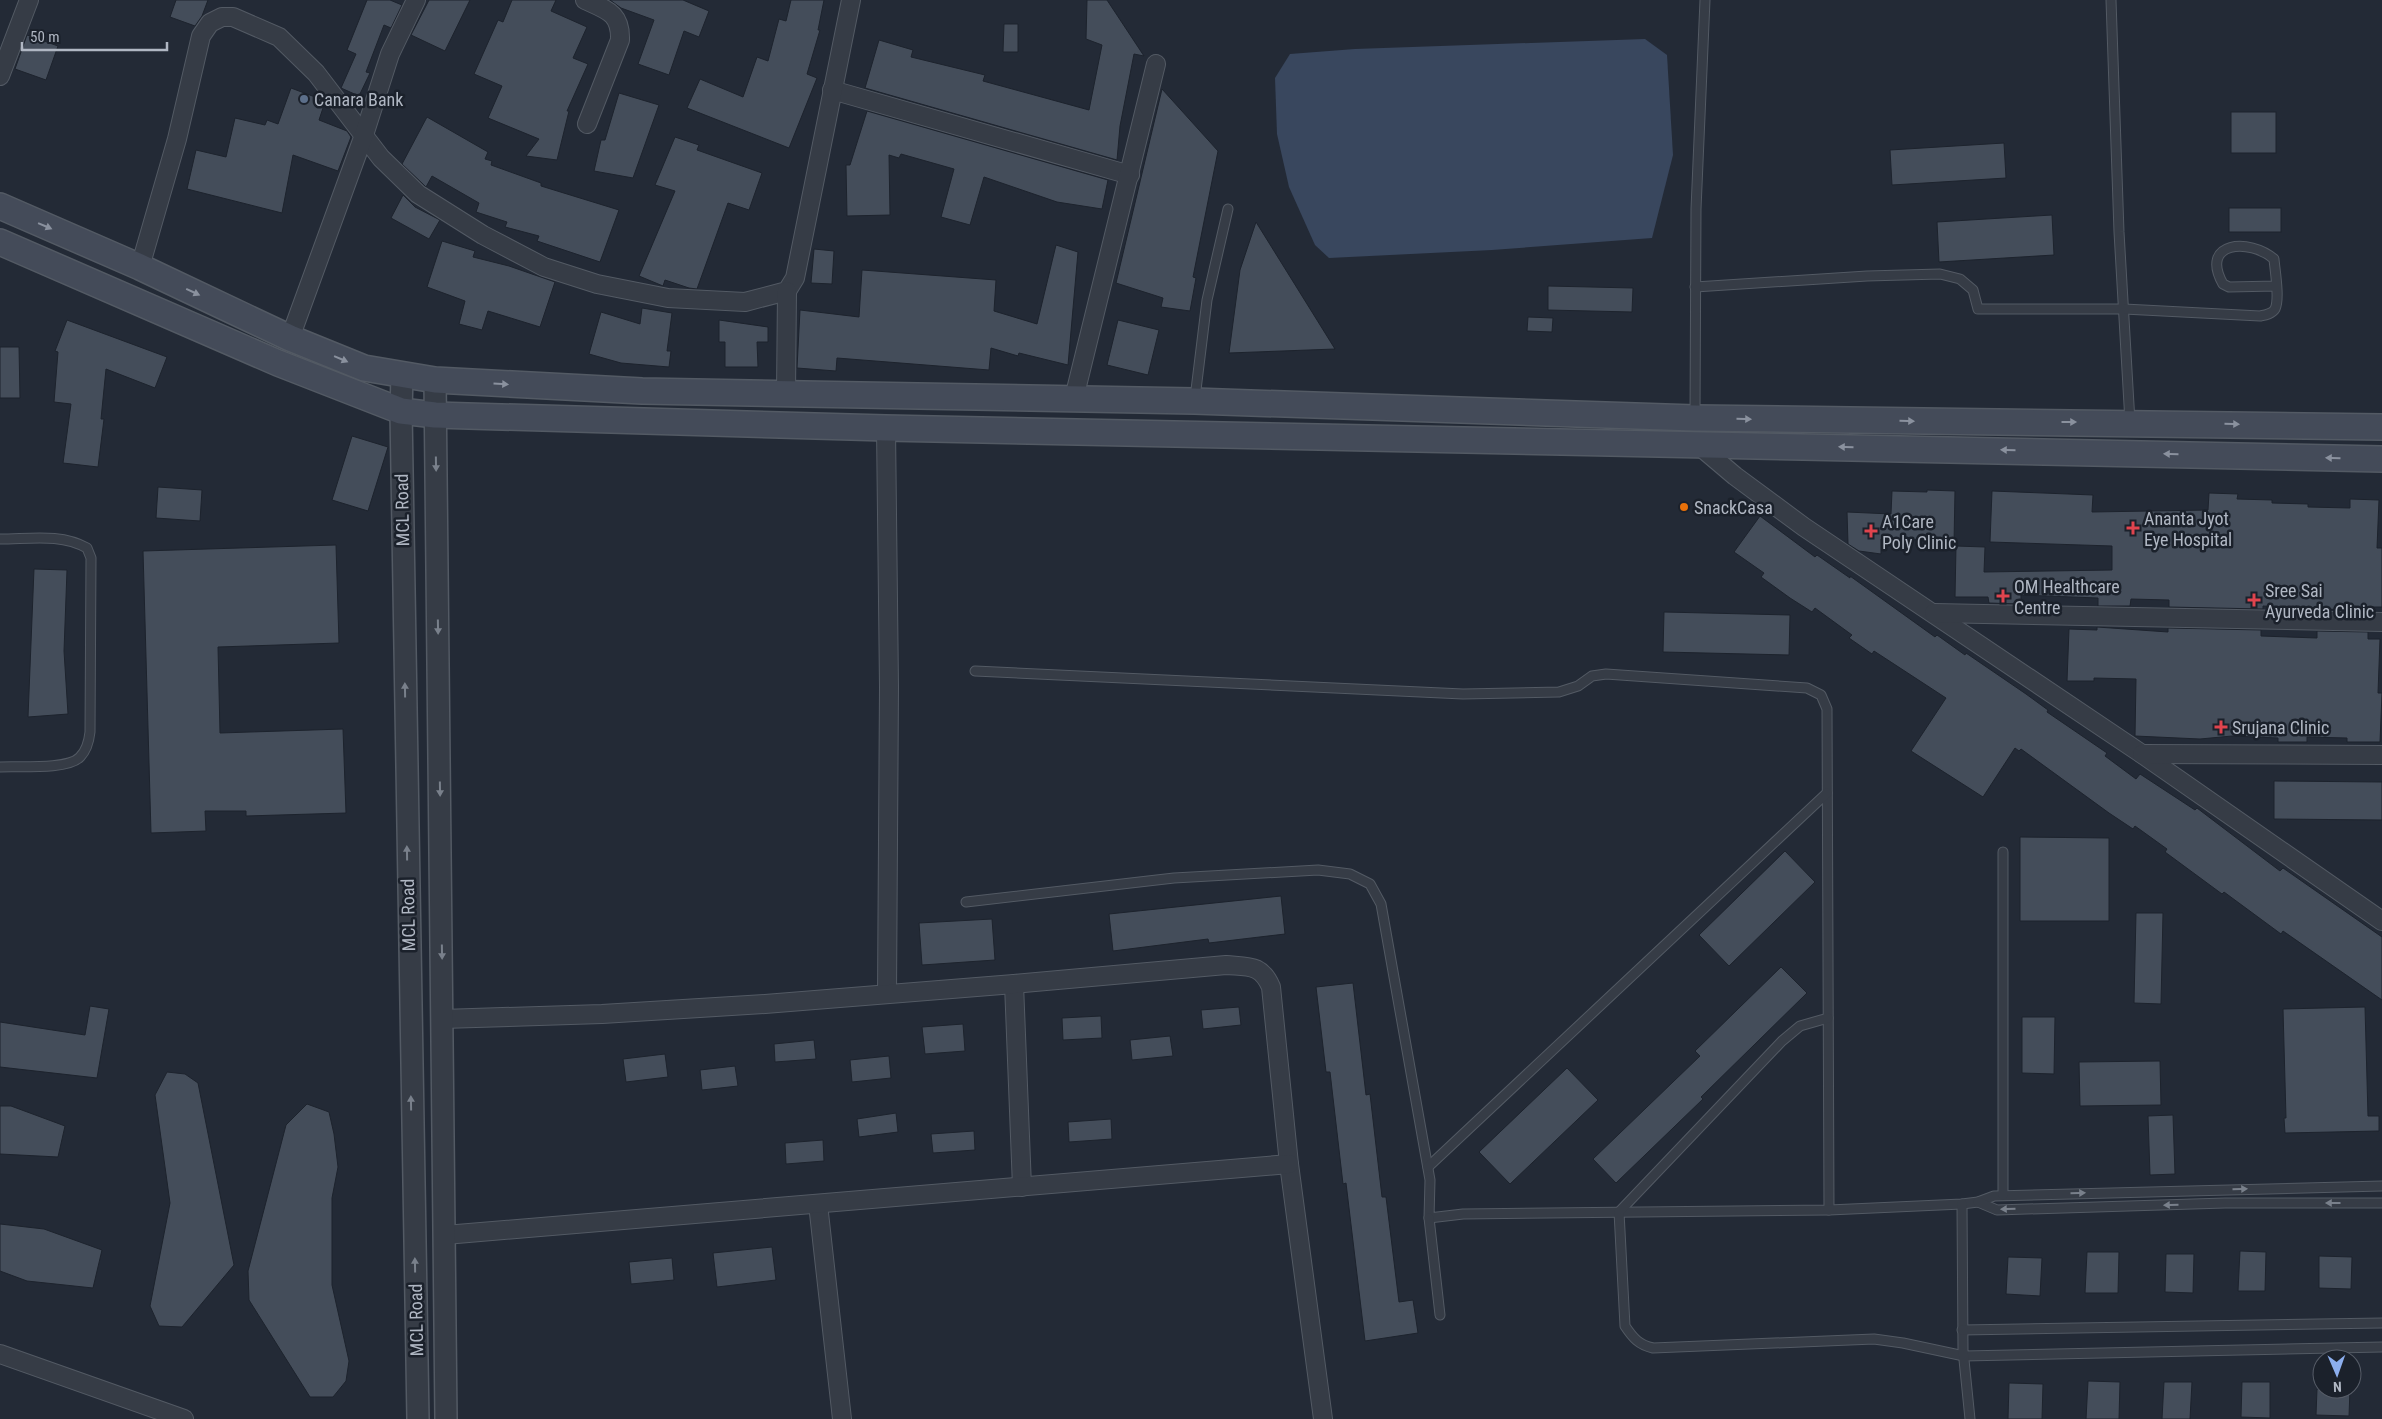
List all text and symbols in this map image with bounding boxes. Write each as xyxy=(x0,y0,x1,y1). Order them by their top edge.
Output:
scale bar xyxy=(22,20,168,52)
text: 50 m xyxy=(30,28,60,46)
place label: Canara Bank xyxy=(314,89,403,110)
marker: Canara Bank xyxy=(298,93,310,105)
one-way arrow xyxy=(38,222,52,230)
one-way arrow xyxy=(186,288,200,296)
one-way arrow xyxy=(334,355,349,363)
one-way arrow xyxy=(493,380,509,388)
one-way arrow xyxy=(1736,415,1752,423)
one-way arrow xyxy=(1899,417,1915,425)
one-way arrow xyxy=(2061,418,2077,426)
one-way arrow xyxy=(2224,420,2240,428)
one-way arrow xyxy=(1838,443,1854,451)
one-way arrow xyxy=(2000,446,2016,454)
one-way arrow xyxy=(2163,450,2179,458)
one-way arrow xyxy=(2325,454,2341,462)
one-way arrow xyxy=(432,456,440,472)
street label: MCL Road xyxy=(391,474,413,546)
place label: SnackCasa xyxy=(1694,497,1773,518)
marker: SnackCasa xyxy=(1678,501,1690,513)
place label: Ananta Jyot Eye Hospital xyxy=(2144,508,2232,550)
place label: A1Care Poly Clinic xyxy=(1882,511,1956,553)
marker: Ananta Jyot Eye Hospital xyxy=(2126,521,2140,535)
marker: A1Care Poly Clinic xyxy=(1864,524,1878,538)
place label: OM Healthcare Centre xyxy=(2014,576,2120,618)
place label: Sree Sai Ayurveda Clinic xyxy=(2265,580,2374,622)
marker: OM Healthcare Centre xyxy=(1996,589,2010,603)
marker: Sree Sai Ayurveda Clinic xyxy=(2247,593,2261,607)
one-way arrow xyxy=(434,619,442,635)
one-way arrow xyxy=(401,682,409,698)
place label: Srujana Clinic xyxy=(2232,717,2329,738)
marker: Srujana Clinic xyxy=(2214,720,2228,734)
one-way arrow xyxy=(436,781,444,797)
one-way arrow xyxy=(403,845,411,861)
street label: MCL Road xyxy=(397,879,419,951)
one-way arrow xyxy=(438,944,446,960)
one-way arrow xyxy=(407,1095,415,1111)
one-way arrow xyxy=(2233,1185,2249,1193)
one-way arrow xyxy=(2070,1189,2086,1197)
one-way arrow xyxy=(2325,1199,2341,1207)
one-way arrow xyxy=(2163,1201,2179,1209)
one-way arrow xyxy=(2000,1206,2016,1214)
one-way arrow xyxy=(411,1257,419,1273)
street label: MCL Road xyxy=(405,1284,427,1356)
north arrow xyxy=(2312,1349,2362,1399)
text: N xyxy=(2333,1379,2342,1395)

